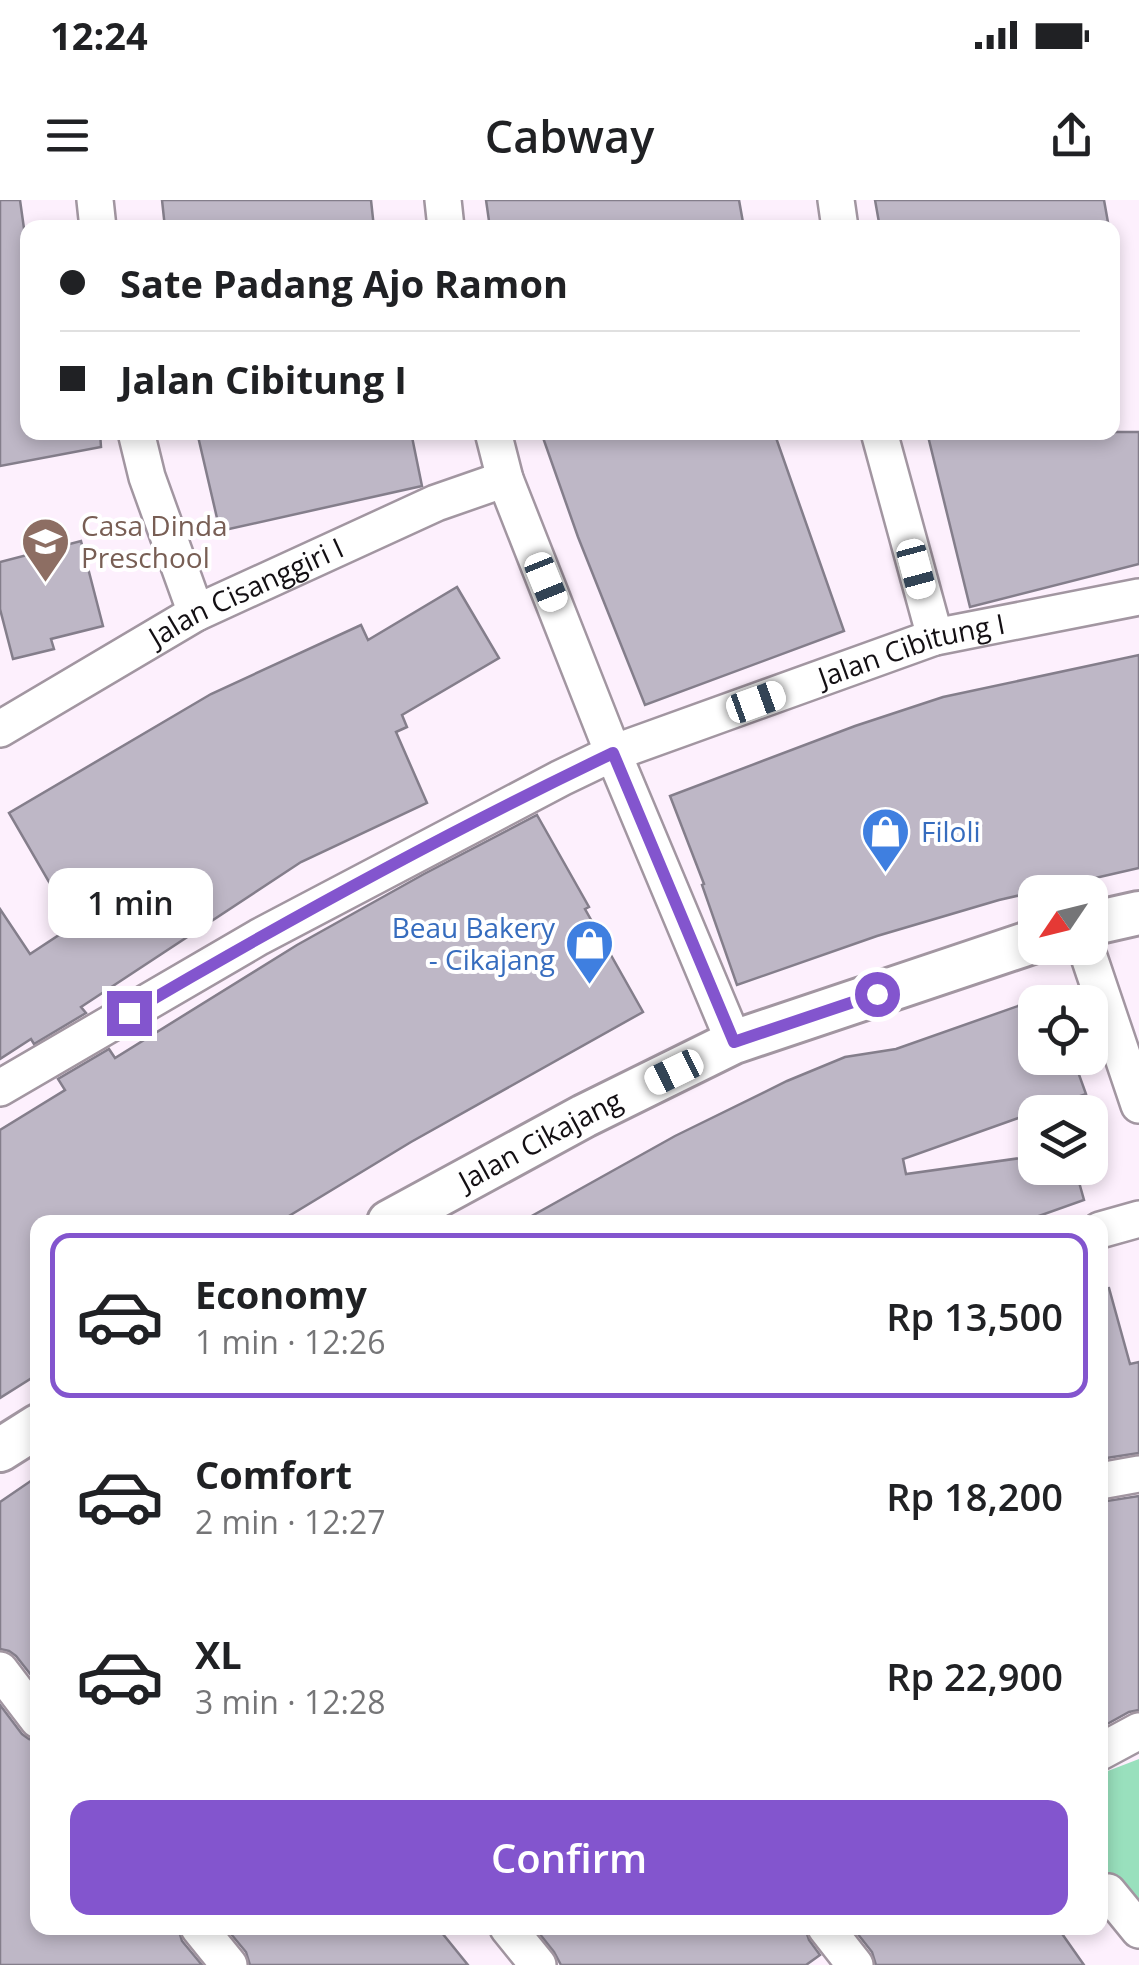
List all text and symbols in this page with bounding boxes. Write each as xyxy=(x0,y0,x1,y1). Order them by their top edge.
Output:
text: 12:24 xyxy=(50,9,148,61)
text: Cabway xyxy=(485,105,654,166)
icon: menu xyxy=(40,108,95,163)
icon: share xyxy=(1044,108,1099,163)
text: Sate Padang Ajo Ramon xyxy=(120,257,568,309)
text: Jalan Cibitung I xyxy=(120,353,407,405)
place label: Casa Dinda Preschool xyxy=(81,506,228,576)
school or university icon: Casa Dinda Preschool xyxy=(20,516,72,584)
street label: Jalan Cisanggiri I xyxy=(139,528,349,656)
car xyxy=(894,536,938,602)
car xyxy=(521,549,571,615)
street label: Jalan Cibitung I xyxy=(810,604,1008,697)
car xyxy=(723,678,789,726)
shop icon: Filoli xyxy=(860,806,912,874)
place label: Filoli xyxy=(921,812,981,850)
callout: 1 min xyxy=(46,868,212,938)
north arrow xyxy=(1018,875,1108,965)
map controls xyxy=(1018,875,1108,1185)
text: 1 min xyxy=(87,881,174,924)
place label: Beau Bakery - Cikajang xyxy=(392,908,556,978)
shop icon: Beau Bakery - Cikajang xyxy=(564,918,616,986)
route start xyxy=(855,972,900,1017)
button: locate xyxy=(1018,985,1108,1075)
route end xyxy=(107,991,152,1036)
car xyxy=(640,1045,708,1099)
street label: Jalan Cikajang xyxy=(449,1080,628,1200)
button: layers xyxy=(1018,1095,1108,1185)
text: Economy xyxy=(195,1268,367,1320)
icon: car xyxy=(75,1271,165,1361)
text: Rp 13,500 xyxy=(886,1290,1063,1342)
text: 1 min · 12:26 xyxy=(195,1320,386,1363)
text: Comfort xyxy=(195,1448,352,1500)
icon: car xyxy=(75,1451,165,1541)
text: Rp 18,200 xyxy=(886,1470,1063,1522)
text: 2 min · 12:27 xyxy=(195,1500,386,1543)
text: XL xyxy=(195,1628,242,1680)
icon: car xyxy=(75,1631,165,1721)
text: Rp 22,900 xyxy=(886,1650,1063,1702)
text: 3 min · 12:28 xyxy=(195,1680,386,1723)
button: Confirm xyxy=(70,1800,1068,1915)

